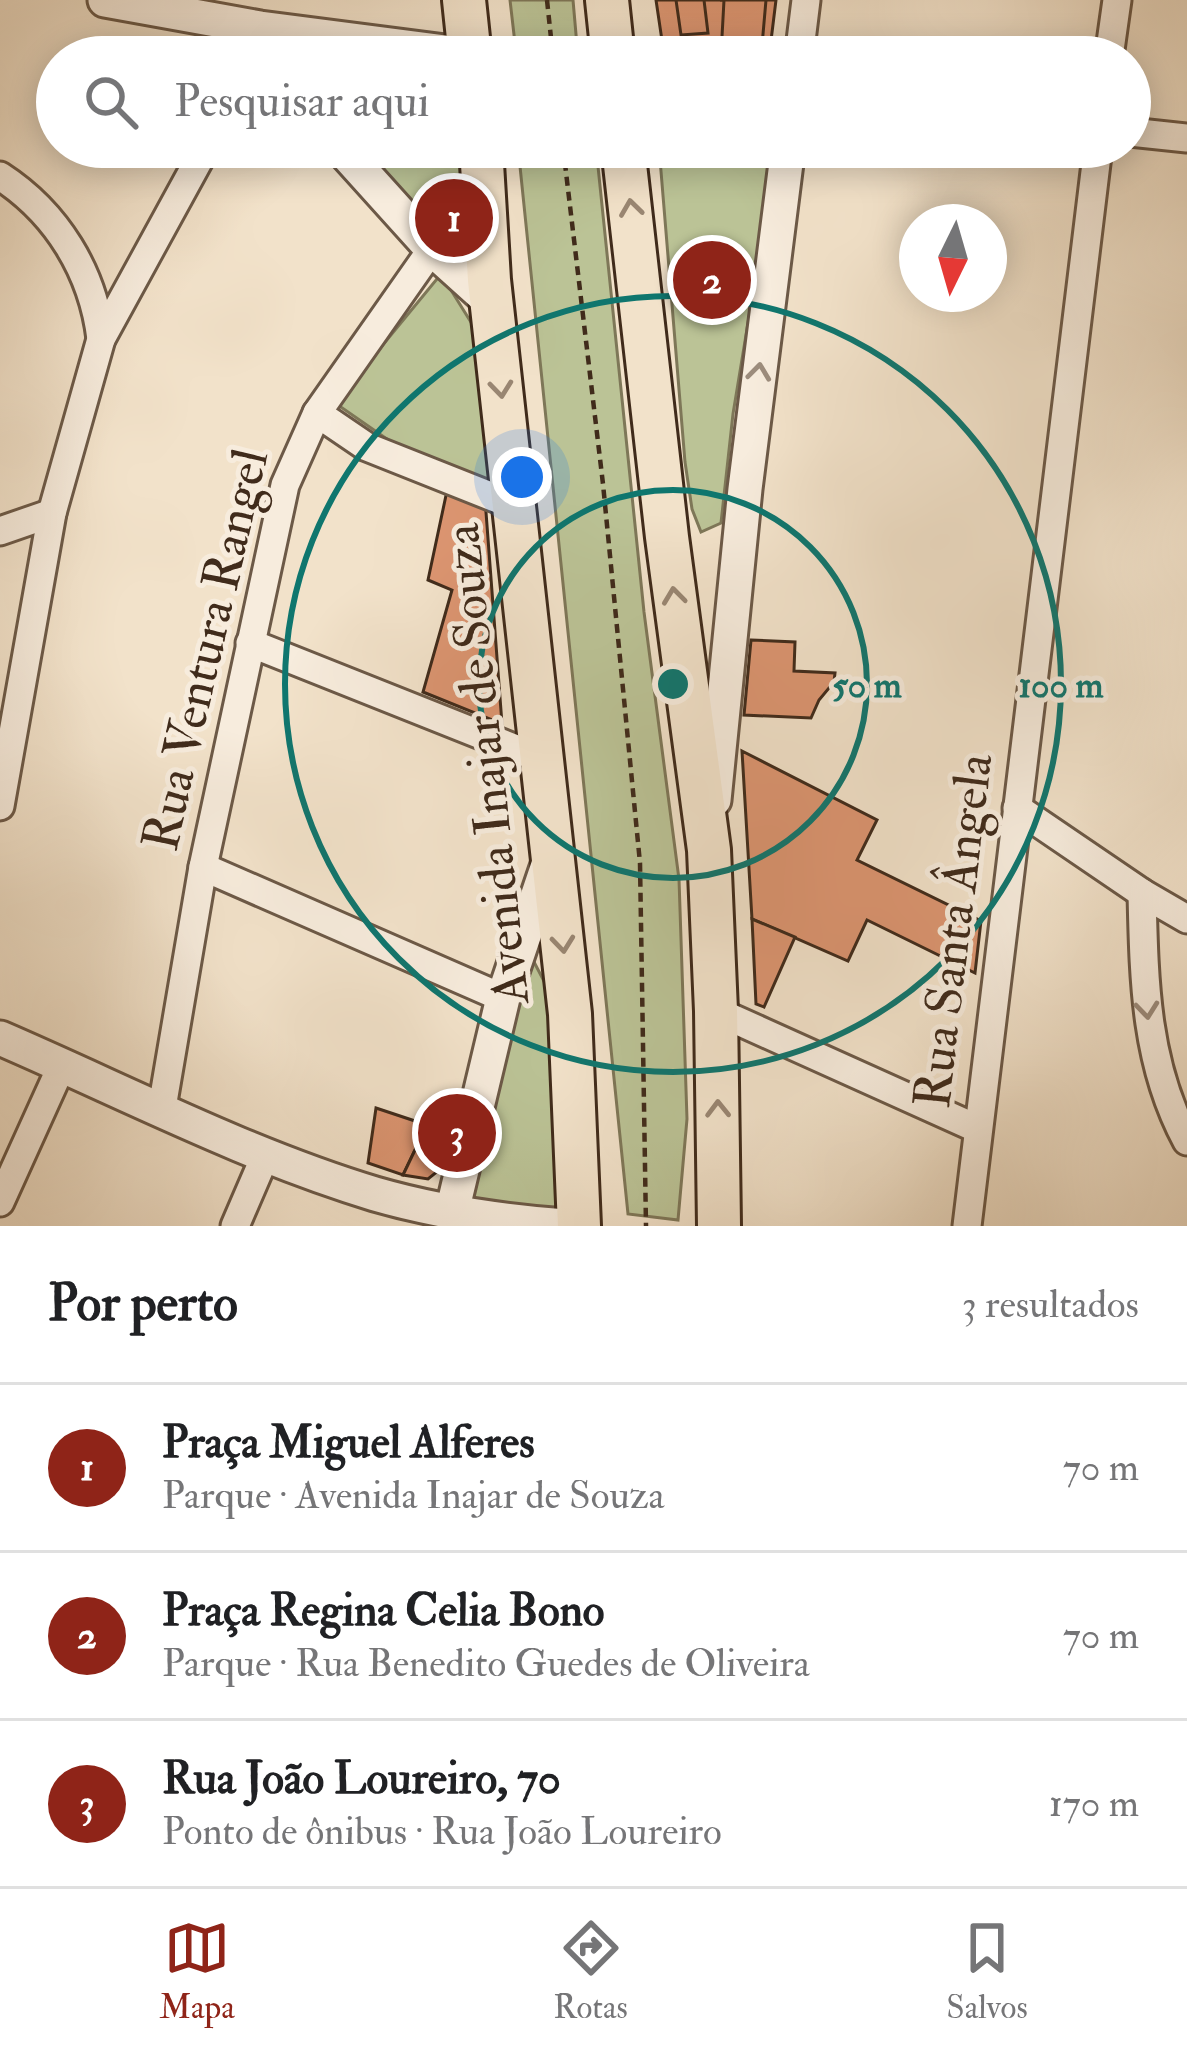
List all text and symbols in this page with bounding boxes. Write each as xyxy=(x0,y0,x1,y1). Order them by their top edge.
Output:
search box xyxy=(36,36,1151,168)
icon: search xyxy=(78,69,144,135)
text: Pesquisar aqui xyxy=(174,74,430,130)
pin: 1 xyxy=(415,173,493,263)
one-way arrow xyxy=(619,198,645,218)
north arrow xyxy=(899,204,1007,312)
pin: 2 xyxy=(673,235,751,325)
one-way arrow xyxy=(745,363,771,382)
one-way arrow xyxy=(488,380,513,399)
street label: Rua Ventura Rangel xyxy=(129,443,283,857)
your location xyxy=(492,447,552,507)
street label: Avenida Inajar de Souza xyxy=(430,519,544,1008)
one-way arrow xyxy=(662,586,688,605)
centre of rings xyxy=(652,663,694,705)
text: 50 m xyxy=(832,663,902,708)
text: 100 m xyxy=(1018,663,1104,708)
street label: Rua Santa Ângela xyxy=(900,749,1008,1112)
one-way arrow xyxy=(550,934,575,953)
one-way arrow xyxy=(1134,1001,1159,1020)
pin: 3 xyxy=(418,1088,496,1178)
one-way arrow xyxy=(706,1099,732,1118)
text: Por perto xyxy=(48,1272,238,1336)
text: 3 resultados xyxy=(962,1280,1139,1329)
text: Praça Miguel Alferes xyxy=(162,1415,535,1471)
text: 1 xyxy=(80,1443,94,1492)
text: 70 m xyxy=(1063,1443,1139,1492)
text: Parque · Avenida Inajar de Souza xyxy=(162,1471,665,1520)
text: Praça Regina Celia Bono xyxy=(162,1583,604,1639)
text: 2 xyxy=(77,1611,97,1660)
text: 70 m xyxy=(1063,1611,1139,1660)
text: Parque · Rua Benedito Guedes de Oliveira xyxy=(162,1639,810,1688)
text: Rua João Loureiro, 70 xyxy=(162,1751,561,1807)
text: 3 xyxy=(80,1779,94,1828)
text: 170 m xyxy=(1049,1779,1139,1828)
text: Ponto de ônibus · Rua João Loureiro xyxy=(162,1807,722,1856)
tab: Mapa xyxy=(159,1915,235,2028)
tab: Rotas xyxy=(553,1915,628,2028)
tab: Salvos xyxy=(946,1915,1028,2028)

